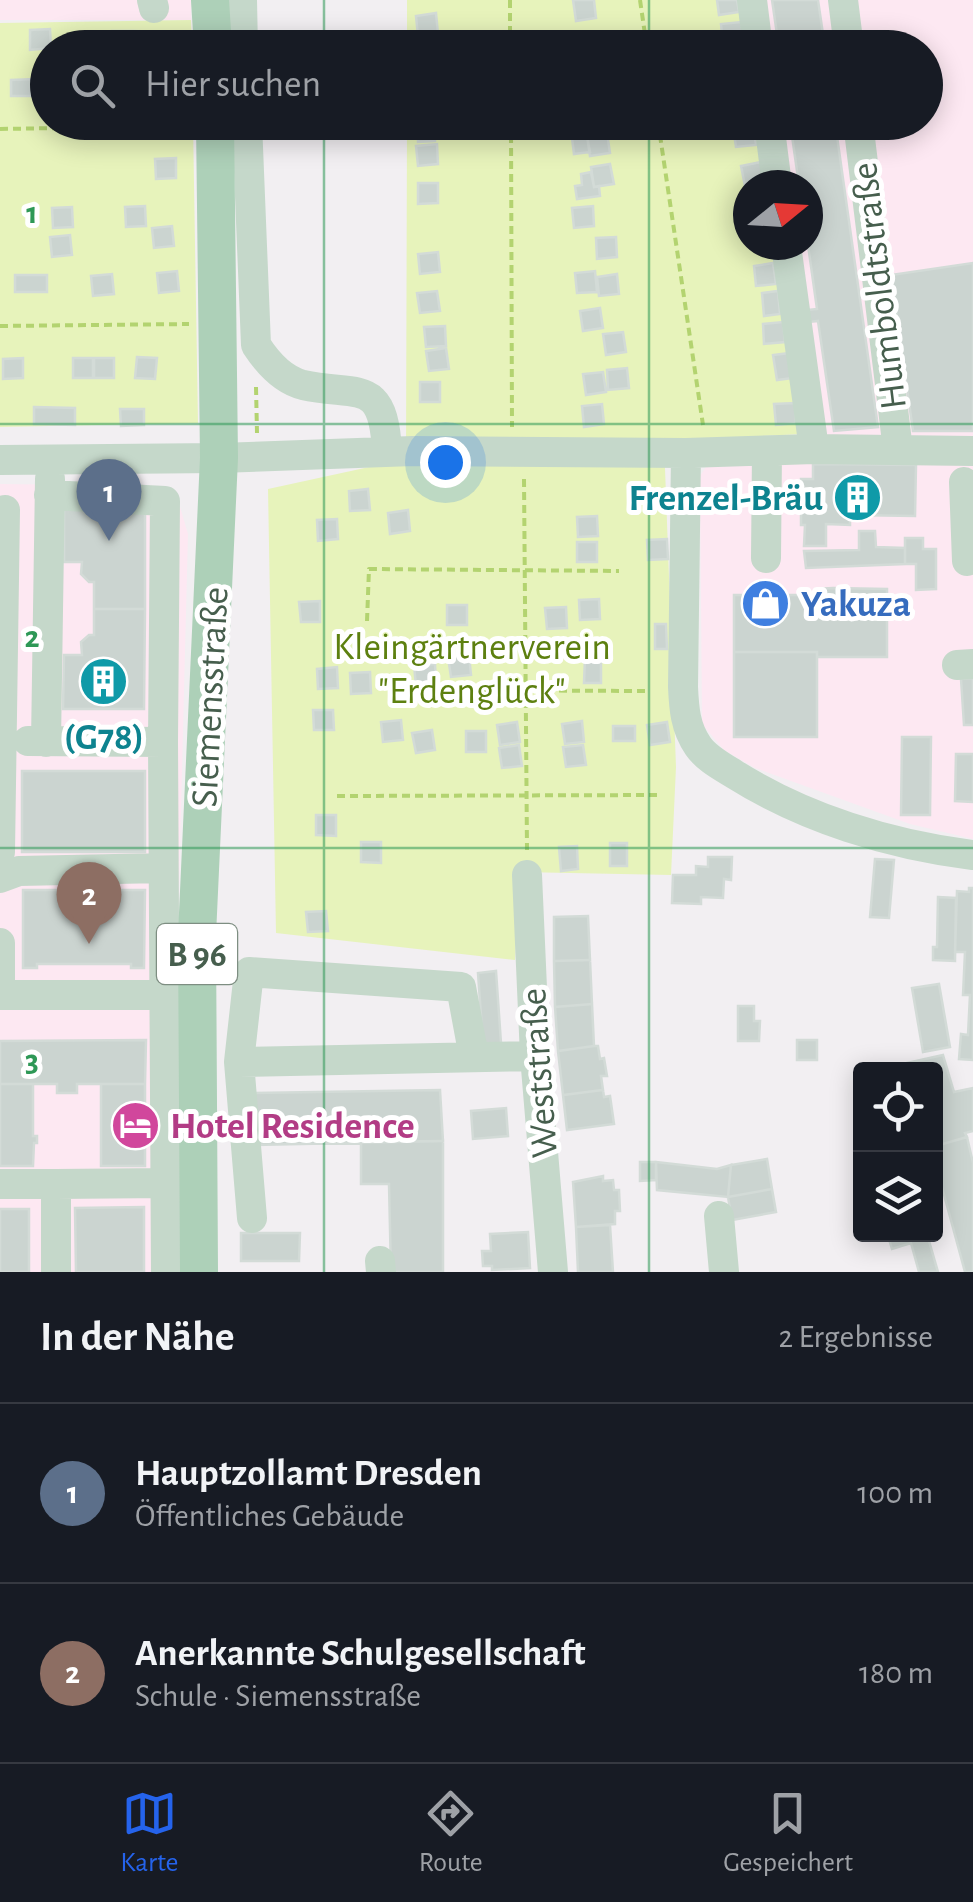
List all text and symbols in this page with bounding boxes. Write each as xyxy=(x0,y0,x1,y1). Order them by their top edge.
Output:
search box xyxy=(30,30,943,140)
icon: search xyxy=(65,58,120,113)
text: Hier suchen xyxy=(145,66,321,104)
street label: Humboldtstraße xyxy=(846,160,914,411)
north arrow xyxy=(733,170,823,260)
text: 1 xyxy=(26,197,38,229)
your location xyxy=(420,437,471,488)
pin: 1 xyxy=(76,458,142,541)
building icon: Frenzel-Bräu xyxy=(832,471,884,523)
place label: Frenzel-Bräu xyxy=(629,480,823,518)
shop icon: Yakuza xyxy=(740,577,792,629)
street label: Siemensstraße xyxy=(186,586,236,808)
place label: Yakuza xyxy=(801,586,911,624)
text: 2 xyxy=(24,621,40,653)
park label: Kleingärtnerverein "Erdenglück" xyxy=(333,629,611,711)
building icon: (G78) xyxy=(78,656,130,708)
place label: (G78) xyxy=(64,719,144,757)
pin: 2 xyxy=(56,862,122,944)
road number: B 96 xyxy=(157,924,237,984)
street label: Weststraße xyxy=(515,987,565,1159)
text: 3 xyxy=(25,1045,39,1077)
map controls xyxy=(853,1062,943,1242)
button: locate xyxy=(853,1062,943,1152)
hotel icon: Hotel Residence xyxy=(109,1099,161,1151)
place label: Hotel Residence xyxy=(170,1108,415,1146)
button: layers xyxy=(853,1152,943,1242)
text: In der Nähe xyxy=(40,1316,235,1358)
text: 2 Ergebnisse xyxy=(779,1321,933,1353)
text: Hauptzollamt Dresden xyxy=(135,1455,482,1493)
text: 1 xyxy=(67,1477,78,1509)
text: 100 m xyxy=(857,1477,933,1509)
text: Öffentliches Gebäude xyxy=(135,1500,404,1532)
text: Anerkannte Schulgesellschaft xyxy=(135,1635,586,1673)
text: 2 xyxy=(65,1657,80,1689)
text: 180 m xyxy=(859,1657,933,1689)
text: Schule · Siemensstraße xyxy=(135,1680,421,1712)
tab: Karte xyxy=(120,1786,178,1880)
tab: Route xyxy=(419,1786,483,1880)
tab: Gespeichert xyxy=(723,1786,853,1880)

